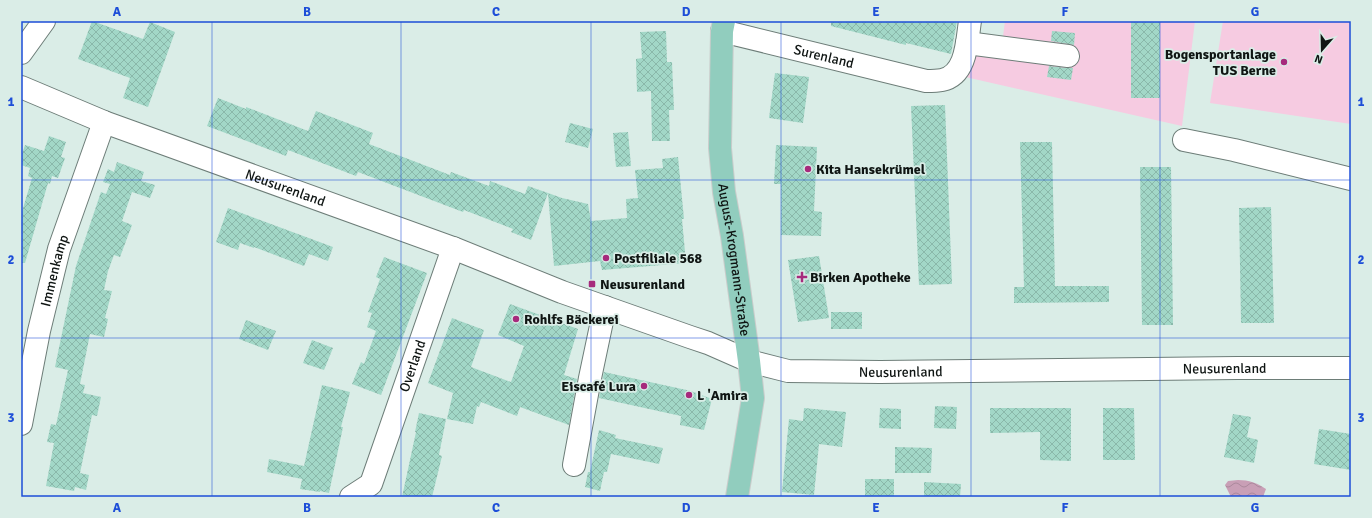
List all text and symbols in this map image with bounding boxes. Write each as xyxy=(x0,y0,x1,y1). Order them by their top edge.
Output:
text: A xyxy=(113,4,122,20)
text: B xyxy=(303,4,311,20)
text: C xyxy=(492,4,500,20)
text: D xyxy=(682,4,691,20)
text: E xyxy=(872,4,880,20)
text: F xyxy=(1062,4,1069,20)
text: G xyxy=(1251,4,1259,20)
north arrow xyxy=(1302,30,1342,70)
street label: Surenland xyxy=(792,41,856,72)
place label: Bogensportanlage TUS Berne xyxy=(1165,46,1276,79)
text: N xyxy=(1313,52,1325,66)
marker: Bogensportanlage TUS Berne xyxy=(1279,57,1289,67)
text: 1 xyxy=(7,94,15,110)
text: 1 xyxy=(1357,94,1365,110)
place label: Kita Hansekrümel xyxy=(816,161,926,178)
marker: Kita Hansekrümel xyxy=(803,164,813,174)
street label: Neusurenland xyxy=(243,166,328,210)
street label: August-Krogmann-Straße xyxy=(714,183,754,337)
street label: Immenkamp xyxy=(37,232,72,309)
place label: Postfiliale 568 xyxy=(614,250,703,267)
text: 2 xyxy=(7,252,15,268)
text: 2 xyxy=(1357,252,1365,268)
marker: Postfiliale 568 xyxy=(601,253,611,263)
place label: Birken Apotheke xyxy=(810,269,911,286)
marker: Birken Apotheke xyxy=(797,272,807,282)
place label: Neusurenland xyxy=(600,276,685,293)
marker: Neusurenland xyxy=(587,279,597,289)
place label: Rohlfs Bäckerei xyxy=(524,311,619,328)
marker: Rohlfs Bäckerei xyxy=(511,314,521,324)
street label: Overland xyxy=(396,338,429,394)
street label: Neusurenland xyxy=(1183,360,1267,378)
street label: Neusurenland xyxy=(859,363,943,381)
place label: Eiscafé Lura xyxy=(561,378,636,395)
marker: Eiscafé Lura xyxy=(639,381,649,391)
place label: L 'Amira xyxy=(697,387,748,404)
marker: L 'Amira xyxy=(684,390,694,400)
text: 3 xyxy=(7,410,15,426)
text: 3 xyxy=(1357,410,1365,426)
text: A xyxy=(113,500,122,516)
text: B xyxy=(303,500,311,516)
text: C xyxy=(492,500,500,516)
text: D xyxy=(682,500,691,516)
text: E xyxy=(872,500,880,516)
text: F xyxy=(1062,500,1069,516)
text: G xyxy=(1251,500,1259,516)

